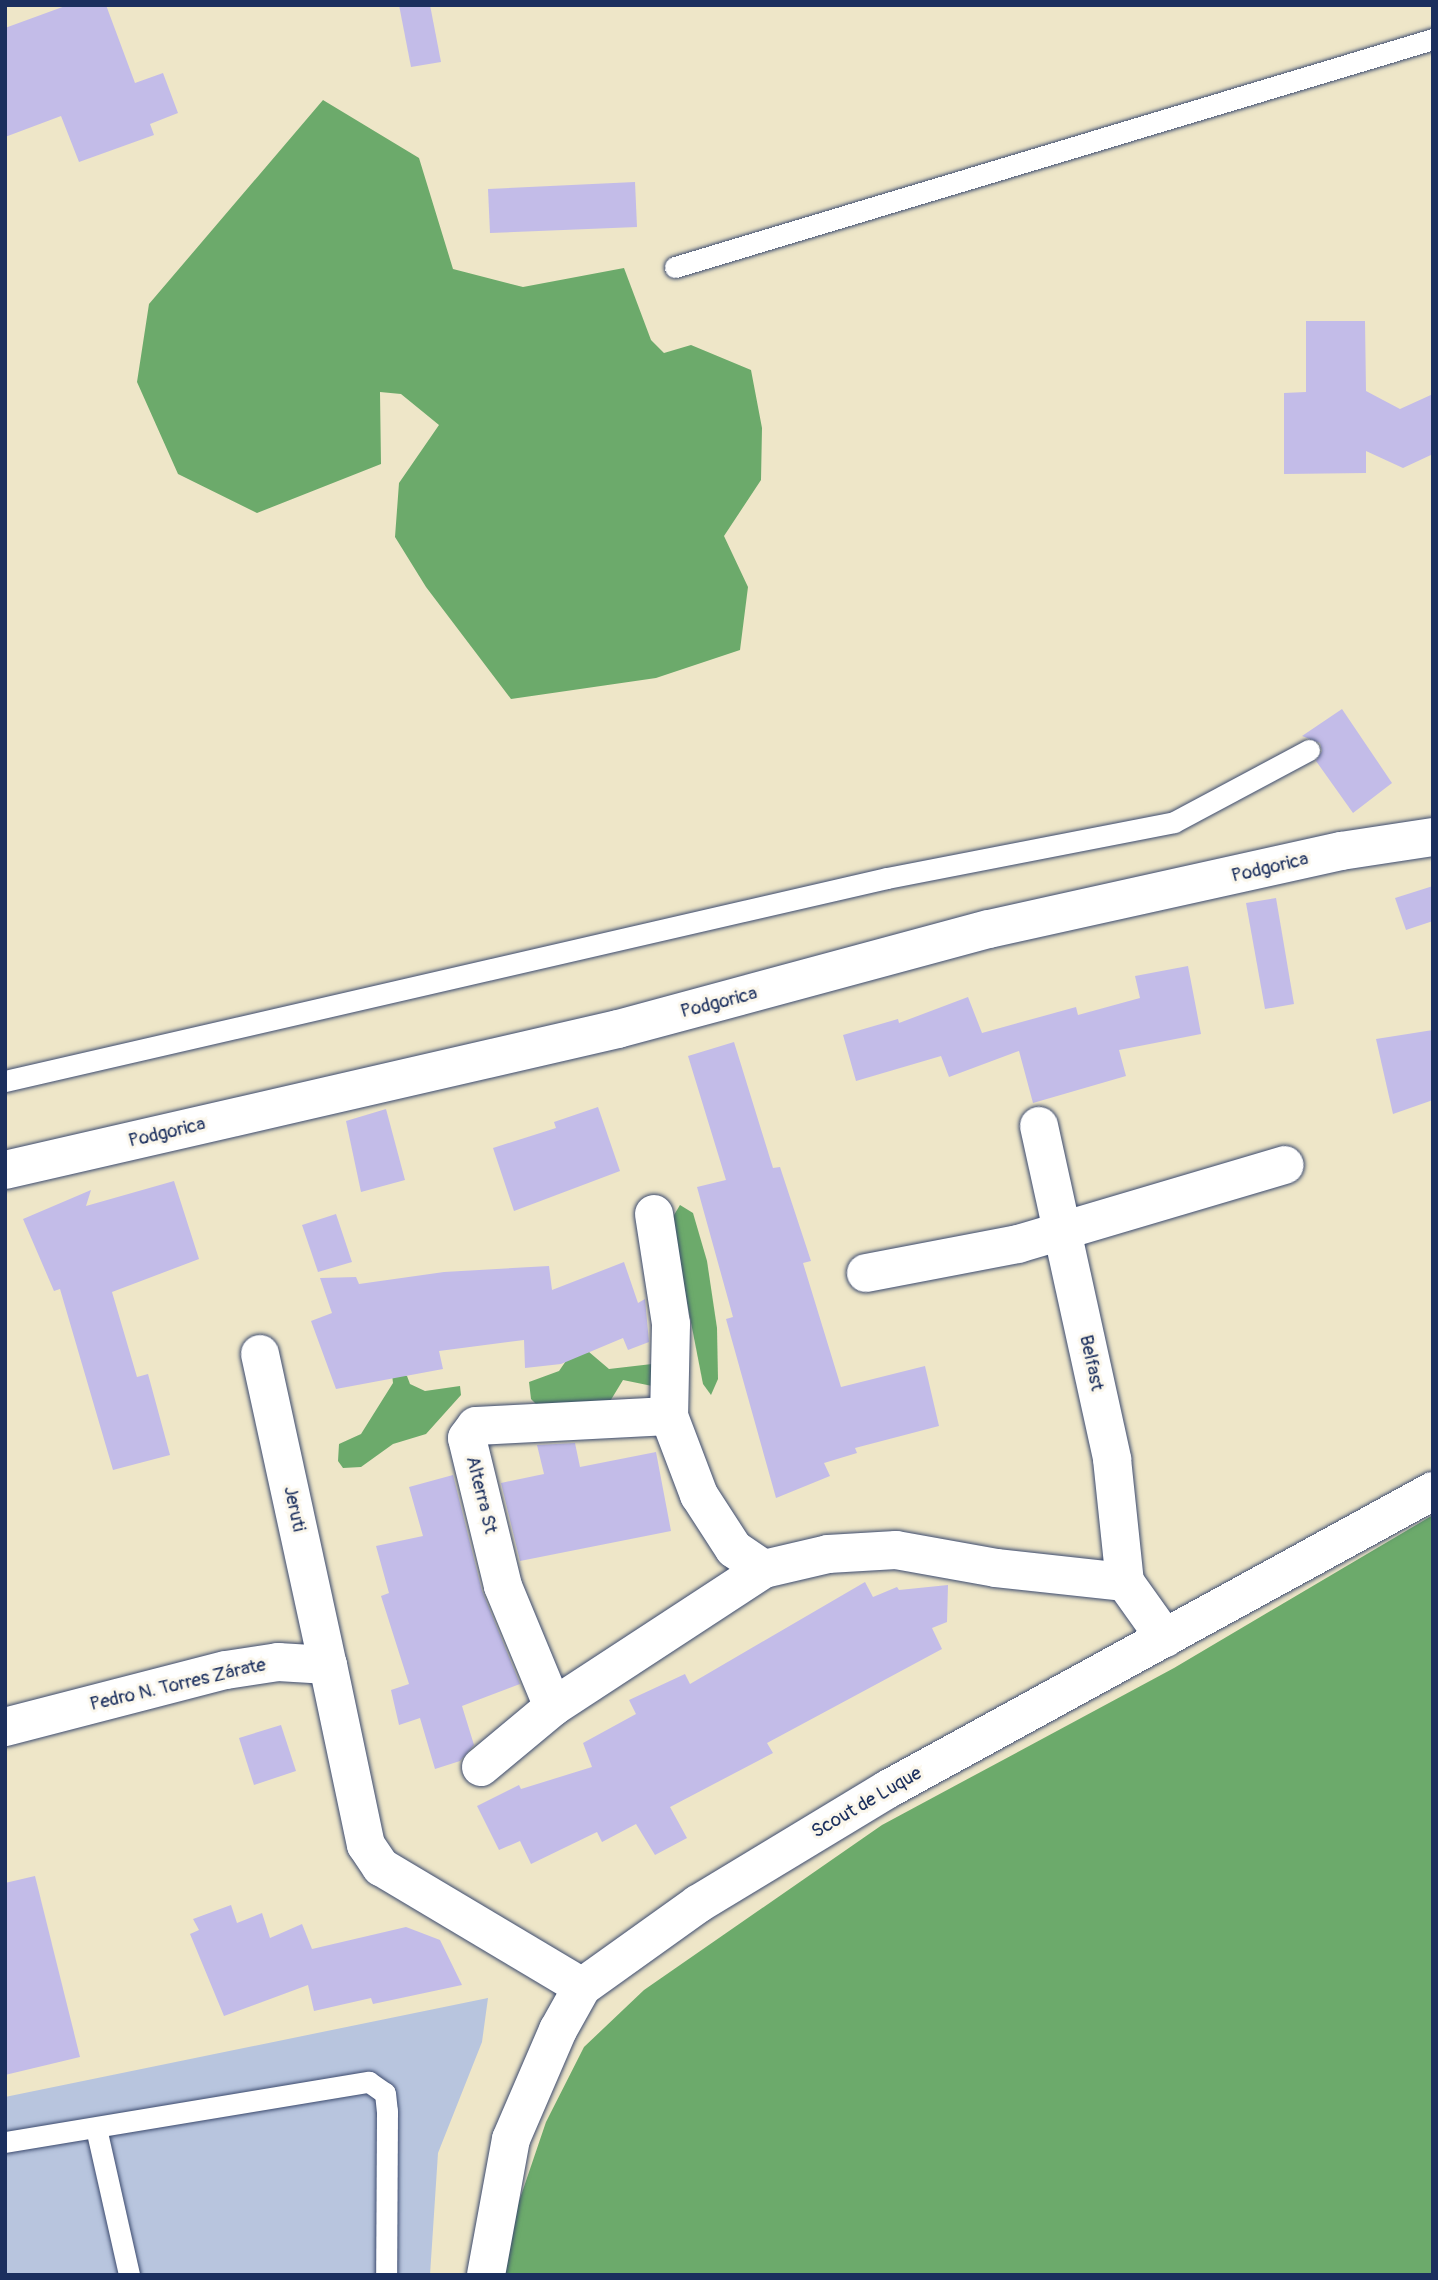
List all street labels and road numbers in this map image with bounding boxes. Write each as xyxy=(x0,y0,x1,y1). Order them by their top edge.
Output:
street label: Podgorica xyxy=(1229,848,1311,888)
street label: Podgorica xyxy=(678,982,760,1024)
street label: Podgorica xyxy=(126,1113,208,1153)
street label: Belfast xyxy=(1074,1333,1108,1393)
street label: Alterra St xyxy=(460,1454,502,1536)
street label: Jeruti xyxy=(278,1484,310,1534)
street label: Pedro N. Torres Zárate xyxy=(88,1654,268,1716)
street label: Scout de Luque xyxy=(808,1762,926,1844)

